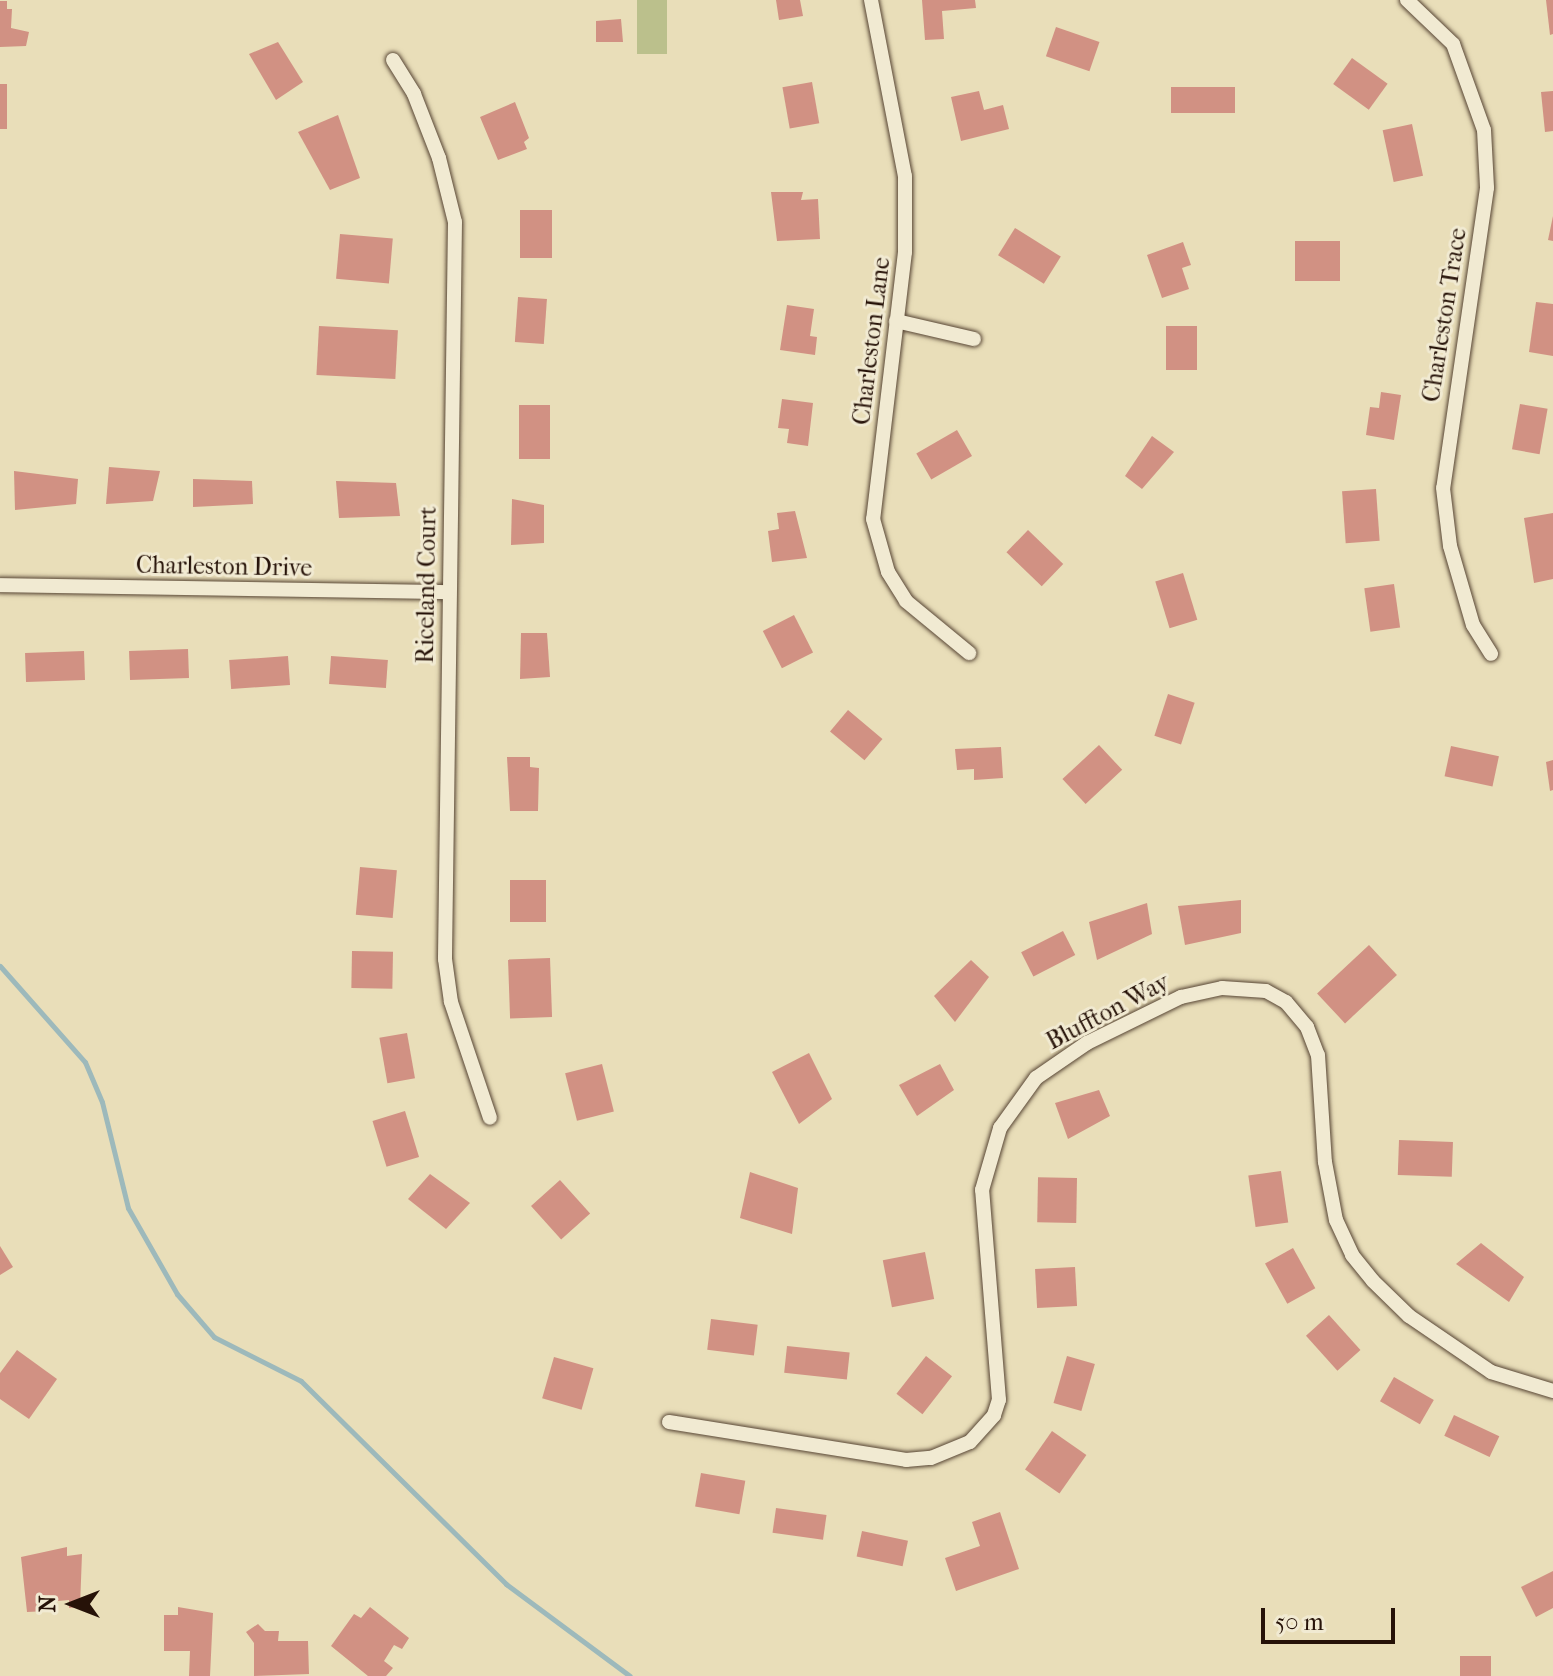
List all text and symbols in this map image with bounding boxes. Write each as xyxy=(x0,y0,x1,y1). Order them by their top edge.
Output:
street label: Charleston Trace xyxy=(1417,226,1473,404)
street label: Charleston Lane xyxy=(847,255,897,427)
street label: Riceland Court xyxy=(411,506,443,664)
street label: Charleston Drive xyxy=(136,551,312,583)
street label: Bluffton Way xyxy=(1042,968,1174,1056)
north arrow xyxy=(32,1564,112,1644)
scale bar xyxy=(1265,1592,1399,1642)
text: N xyxy=(35,1596,61,1612)
text: 50 m xyxy=(1275,1608,1324,1636)

